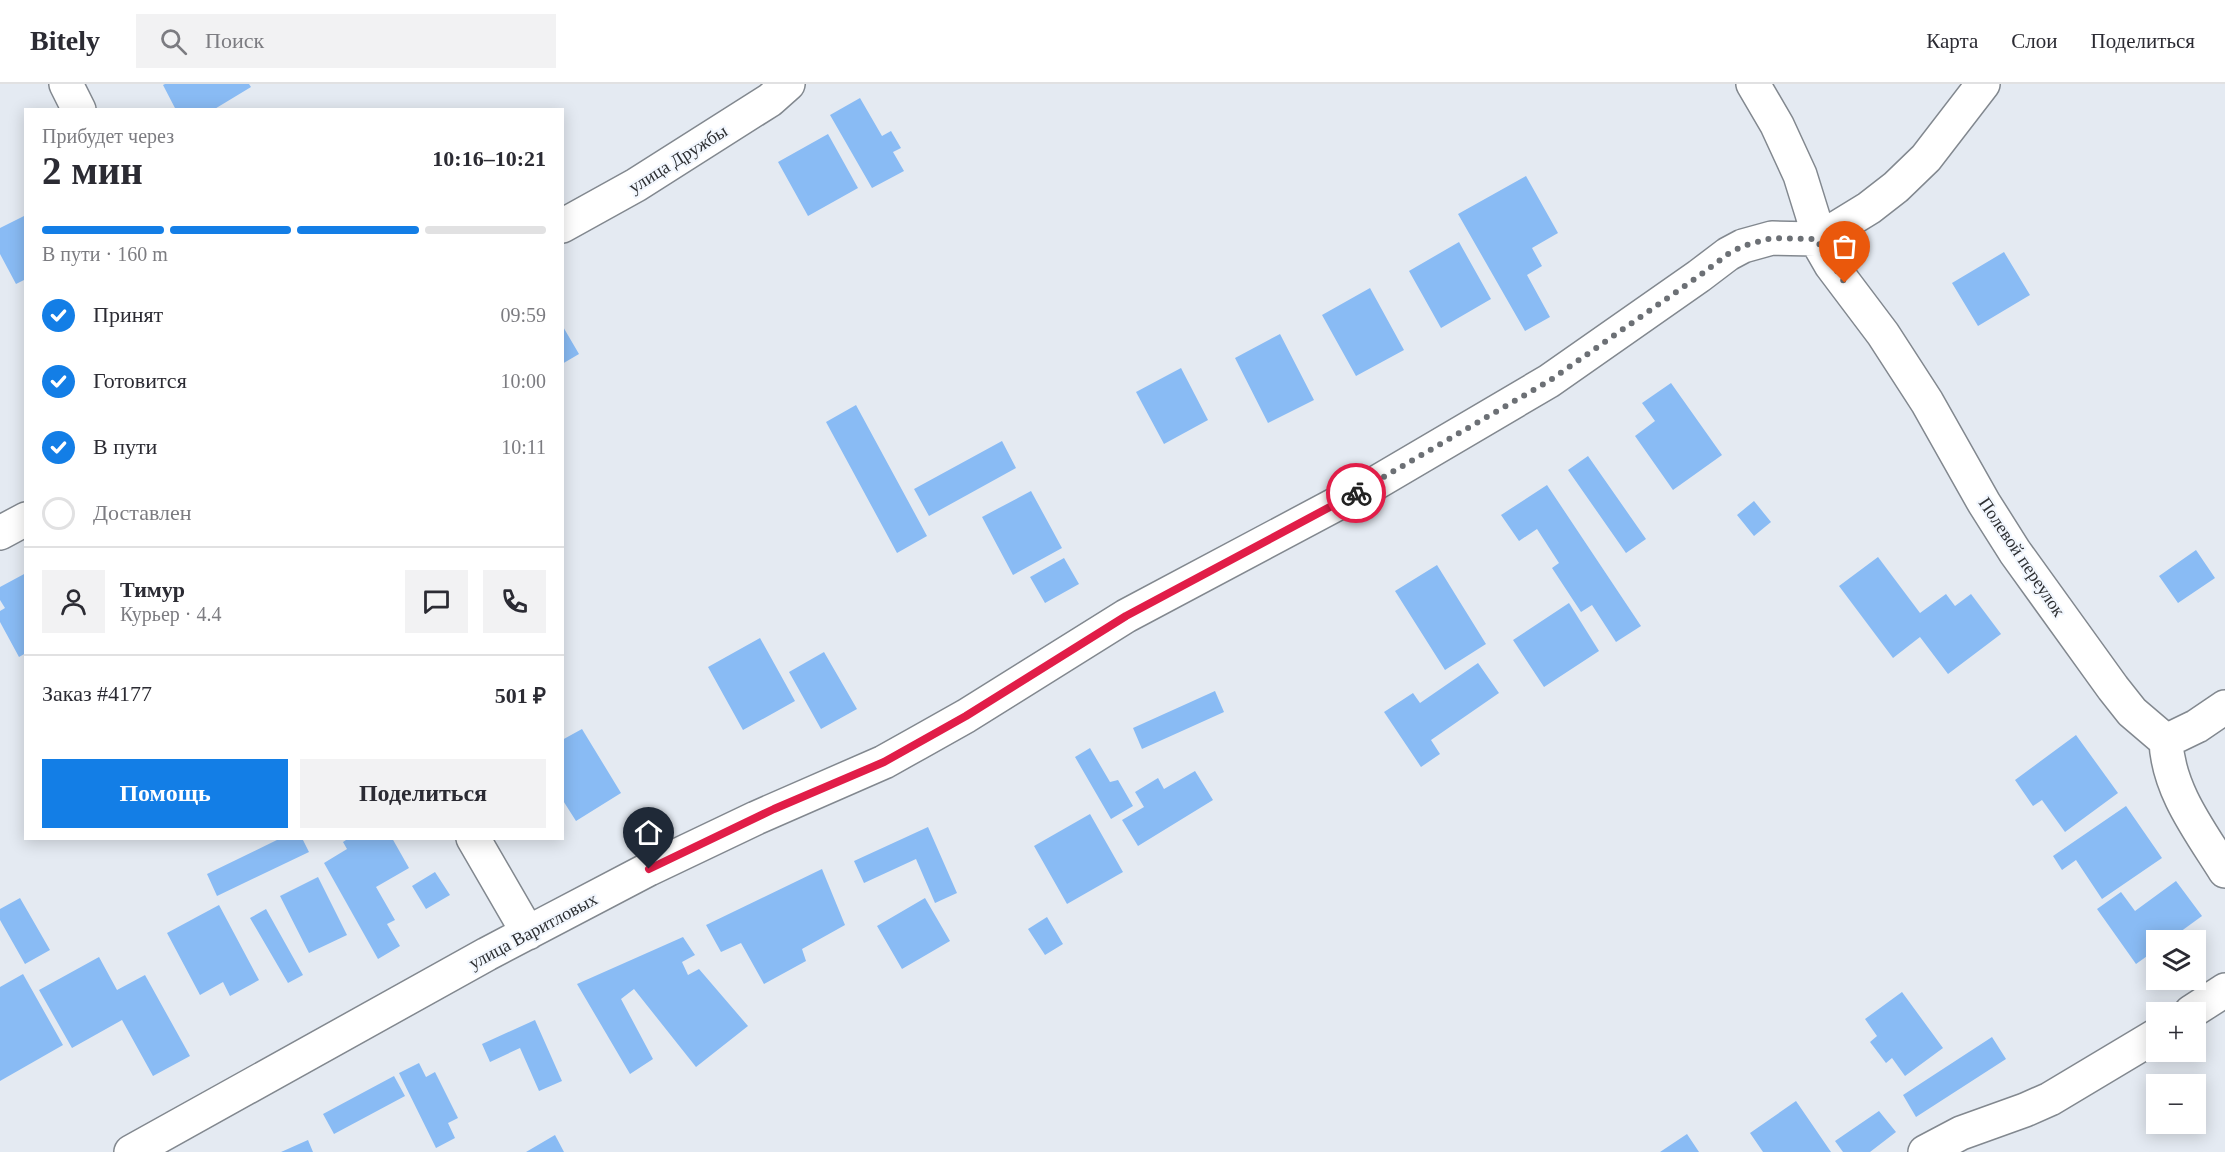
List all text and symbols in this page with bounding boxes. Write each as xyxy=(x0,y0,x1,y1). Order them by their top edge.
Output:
search box xyxy=(136,14,556,68)
text: Bitely xyxy=(30,25,100,56)
icon: search xyxy=(157,25,190,58)
text: Поиск xyxy=(205,28,264,53)
text: Карта xyxy=(1926,29,1978,53)
text: Слои xyxy=(2011,29,2057,53)
text: Поделиться xyxy=(2090,29,2195,53)
street label: улица Дружбы xyxy=(625,121,731,197)
text: Прибудет через xyxy=(42,125,174,147)
text: 10:16–10:21 xyxy=(432,146,546,171)
text: 2 мин xyxy=(42,149,143,192)
pin xyxy=(1819,221,1870,283)
icon: bag xyxy=(1828,230,1861,263)
text: В пути · 160 m xyxy=(42,243,168,265)
icon: check xyxy=(42,299,75,332)
text: Принят xyxy=(93,302,163,327)
text: 09:59 xyxy=(500,304,546,326)
icon: check xyxy=(42,365,75,398)
text: Готовится xyxy=(93,368,187,393)
text: 10:00 xyxy=(500,370,546,392)
icon: check xyxy=(42,431,75,464)
text: В пути xyxy=(93,434,157,459)
text: 10:11 xyxy=(501,436,546,458)
courier xyxy=(1326,463,1386,523)
icon: bike xyxy=(1340,477,1373,510)
street label: Полевой переулок xyxy=(1975,494,2069,621)
text: Доставлен xyxy=(93,500,192,525)
button: person xyxy=(42,570,105,633)
button: chat xyxy=(405,570,468,633)
button: phone xyxy=(483,570,546,633)
text: Тимур xyxy=(120,577,185,602)
text: Курьер · 4.4 xyxy=(120,603,222,625)
text: Заказ #4177 xyxy=(42,681,152,706)
text: 501 ₽ xyxy=(495,683,546,708)
button: Помощь xyxy=(42,759,288,828)
button: Поделиться xyxy=(300,759,546,828)
pin xyxy=(623,807,674,869)
icon: home xyxy=(632,816,665,849)
street label: улица Варитловых xyxy=(465,889,601,973)
map controls xyxy=(2146,930,2206,1134)
button: layers xyxy=(2146,930,2206,990)
button: + xyxy=(2146,1002,2206,1062)
button: − xyxy=(2146,1074,2206,1134)

